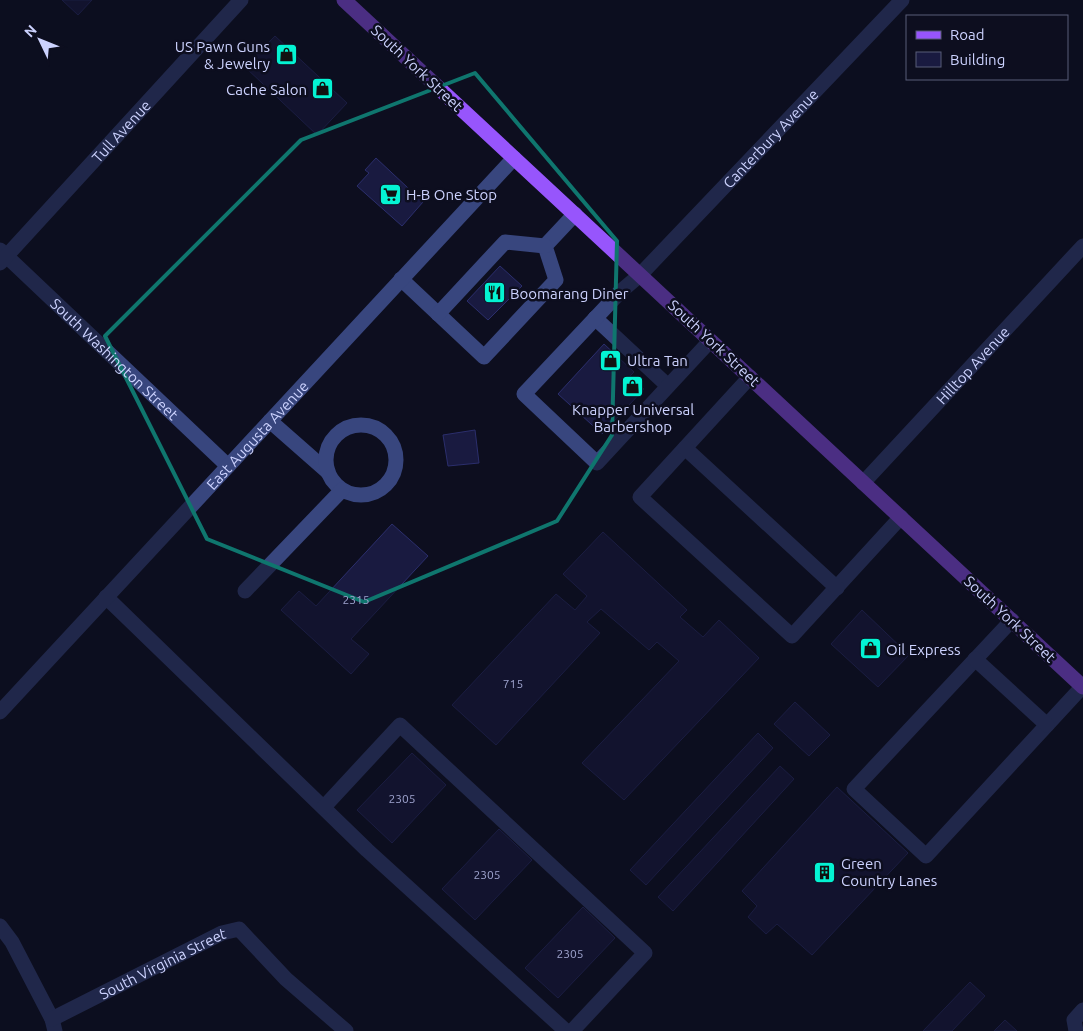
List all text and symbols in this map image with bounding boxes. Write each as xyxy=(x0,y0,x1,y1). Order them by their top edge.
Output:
north arrow xyxy=(15,15,65,65)
legend xyxy=(906,15,1068,80)
street label: South York Street xyxy=(368,21,466,115)
text: N xyxy=(21,22,40,40)
text: Road xyxy=(950,26,985,43)
place label: US Pawn Guns & Jewelry xyxy=(175,38,270,72)
shop icon: US Pawn Guns & Jewelry xyxy=(274,43,298,67)
text: Building xyxy=(950,51,1005,68)
shop icon: Cache Salon xyxy=(311,77,335,101)
place label: Cache Salon xyxy=(226,81,307,98)
street label: Canterbury Avenue xyxy=(719,85,821,191)
street label: Tull Avenue xyxy=(88,96,154,166)
supermarket icon: H-B One Stop xyxy=(378,182,402,206)
place label: H-B One Stop xyxy=(406,186,497,203)
restaurant icon: Boomarang Diner xyxy=(482,281,506,305)
place label: Boomarang Diner xyxy=(510,285,629,302)
street label: South Washington Street xyxy=(48,294,182,423)
street label: South York Street xyxy=(665,296,763,390)
street label: Hilltop Avenue xyxy=(932,323,1013,407)
shop icon: Ultra Tan xyxy=(599,348,623,372)
place label: Ultra Tan xyxy=(627,352,688,369)
shop icon: Knapper Universal Barbershop xyxy=(621,374,645,398)
street label: East Augusta Avenue xyxy=(203,377,312,493)
place label: Knapper Universal Barbershop xyxy=(572,401,694,435)
street label: South York Street xyxy=(961,572,1059,666)
house number: 2315 xyxy=(342,593,370,606)
shop icon: Oil Express xyxy=(858,637,882,661)
place label: Oil Express xyxy=(886,641,961,658)
house number: 715 xyxy=(503,677,523,690)
house number: 2305 xyxy=(388,792,416,805)
place label: Green Country Lanes xyxy=(841,855,937,889)
building icon: Green Country Lanes xyxy=(813,860,837,884)
house number: 2305 xyxy=(473,868,501,881)
street label: South Virginia Street xyxy=(96,924,227,1002)
house number: 2305 xyxy=(556,947,584,960)

